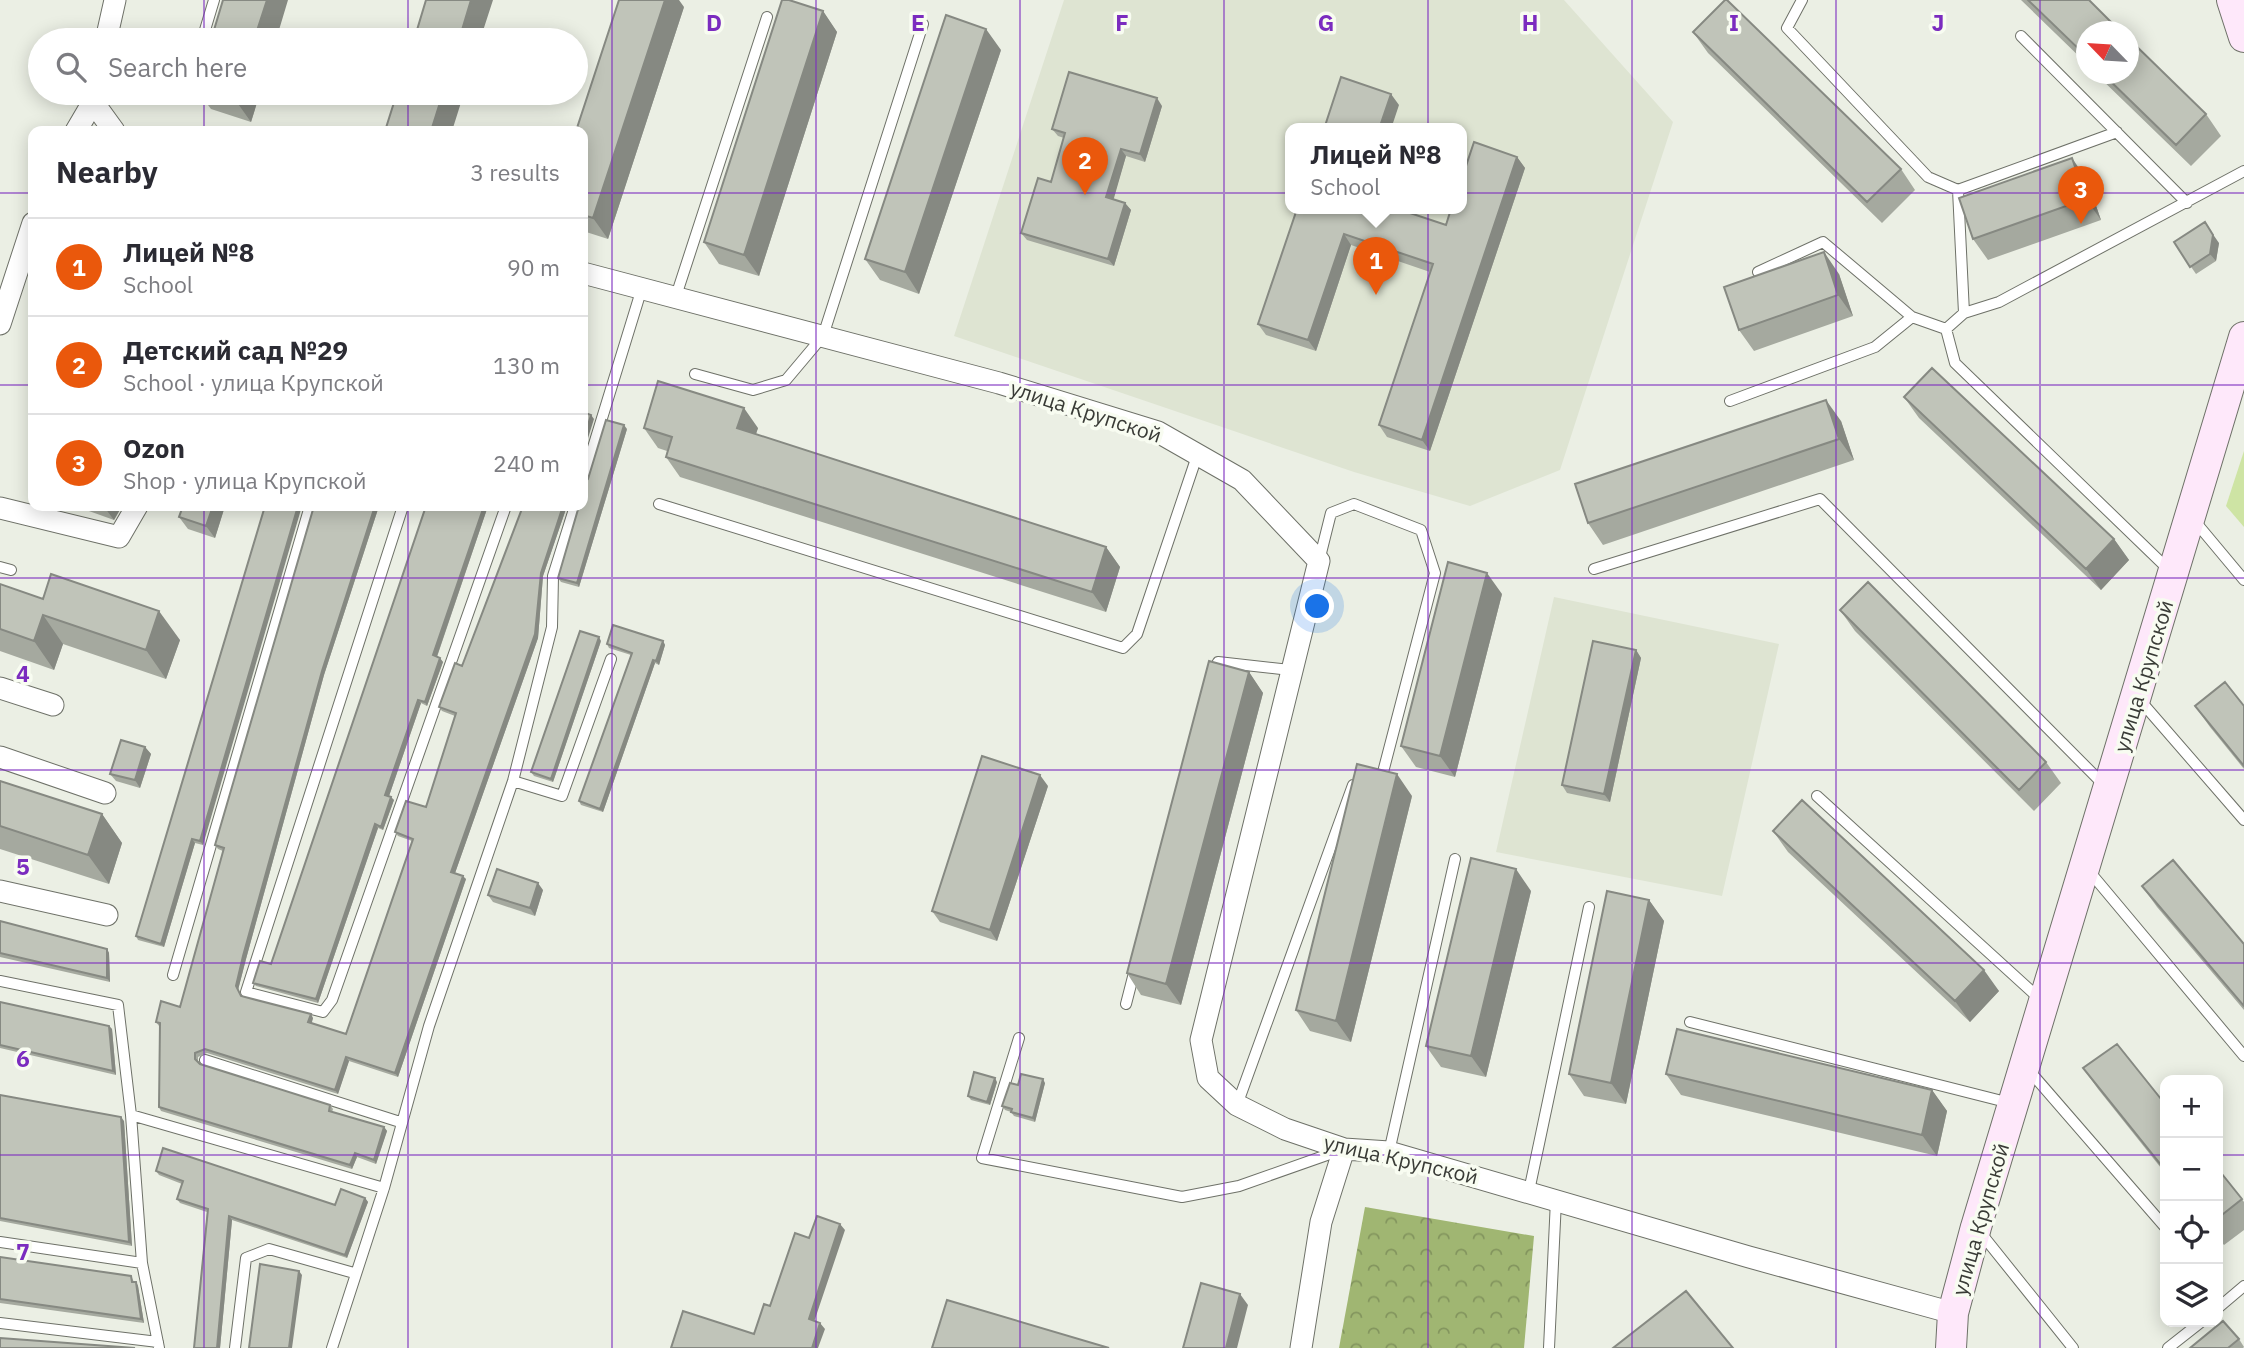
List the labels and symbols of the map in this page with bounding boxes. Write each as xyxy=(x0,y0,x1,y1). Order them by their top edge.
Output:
text: D xyxy=(706,7,722,37)
text: E xyxy=(911,7,925,37)
text: F xyxy=(1115,7,1129,37)
text: G xyxy=(1318,7,1334,37)
text: H xyxy=(1522,7,1538,37)
text: I xyxy=(1729,7,1739,37)
text: J xyxy=(1932,7,1944,37)
north arrow xyxy=(2076,21,2139,84)
pin: 2 xyxy=(1062,137,1108,195)
pin: 3 xyxy=(2058,166,2104,224)
pin: 1 xyxy=(1353,237,1399,295)
street label: улица Крупской xyxy=(1007,373,1165,449)
your location xyxy=(1300,589,1334,623)
street label: улица Крупской xyxy=(2107,597,2179,755)
text: 4 xyxy=(16,658,30,688)
text: 5 xyxy=(16,851,30,881)
text: 6 xyxy=(16,1043,30,1073)
street label: улица Крупской xyxy=(1321,1128,1481,1190)
street label: улица Крупской xyxy=(1945,1139,2015,1299)
text: 7 xyxy=(16,1236,30,1266)

